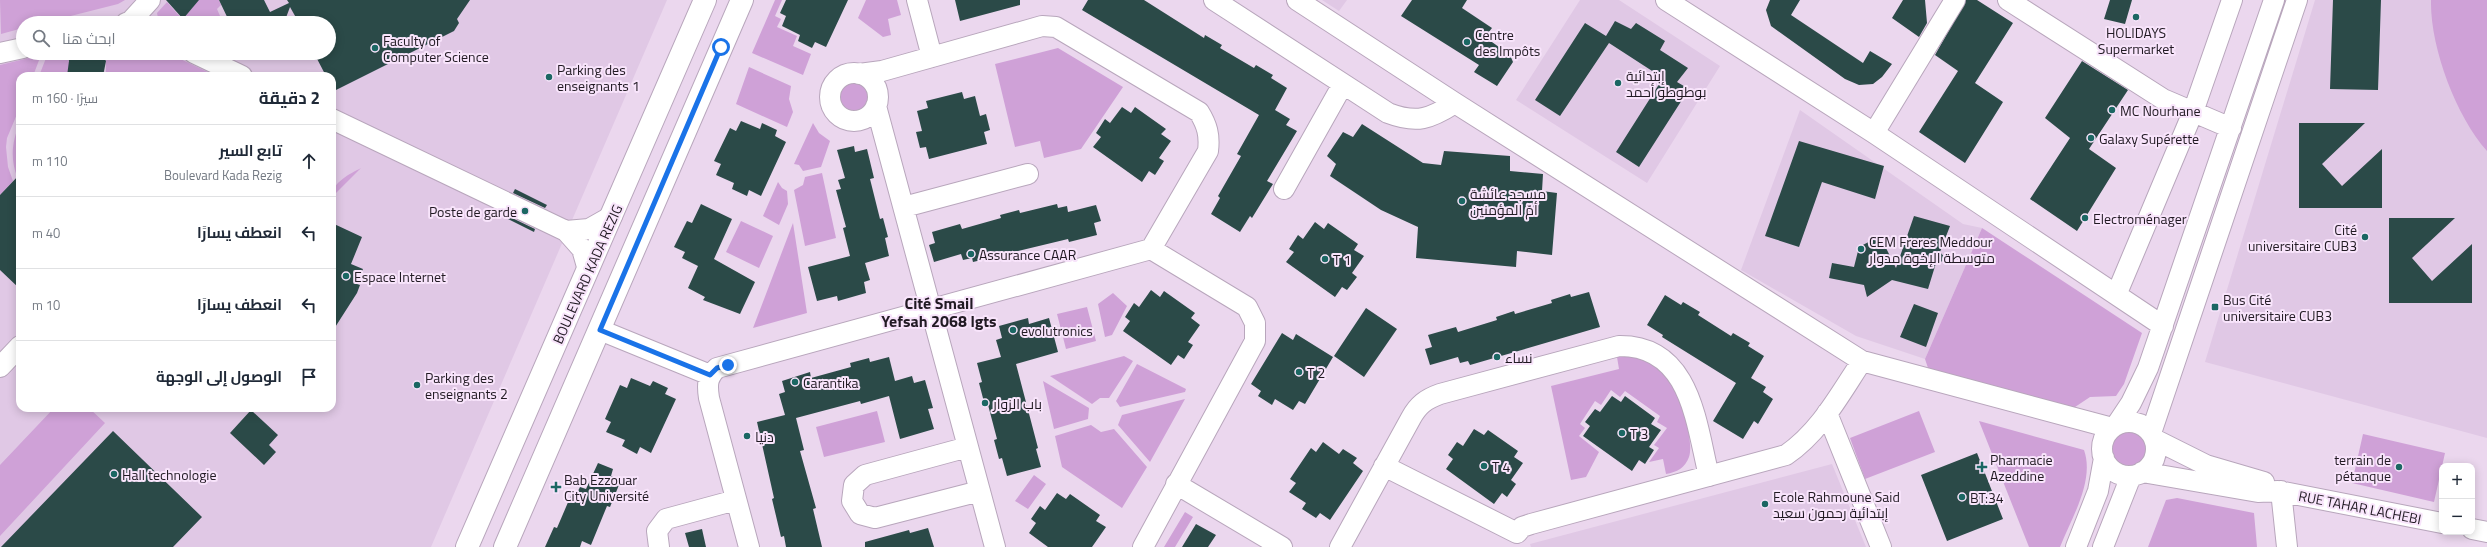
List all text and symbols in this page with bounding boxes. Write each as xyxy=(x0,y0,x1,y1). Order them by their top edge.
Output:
marker: HOLIDAYS Supermarket xyxy=(2131,12,2141,22)
search box xyxy=(16,16,336,60)
place label: HOLIDAYS Supermarket xyxy=(2098,22,2174,59)
place label: Centre des Impôts xyxy=(1475,24,1540,61)
icon: search xyxy=(30,27,52,49)
text: ابحث هنا xyxy=(62,27,115,50)
place label: Faculty of Computer Science xyxy=(383,30,489,67)
marker: Centre des Impôts xyxy=(1462,37,1472,47)
route start xyxy=(712,38,730,56)
marker: Faculty of Computer Science xyxy=(370,43,380,53)
place label: Parking des enseignants 1 xyxy=(557,59,640,96)
place label: إبتدائية بوطوطو أحمد xyxy=(1626,65,1706,102)
marker: Parking des enseignants 1 xyxy=(544,72,554,82)
marker: إبتدائية بوطوطو أحمد xyxy=(1613,78,1623,88)
text: 2 دقيقة xyxy=(259,85,320,111)
text: سيرًا · 160 m xyxy=(32,88,98,108)
place label: MC Nourhane xyxy=(2120,100,2201,121)
marker: MC Nourhane xyxy=(2107,105,2117,115)
place label: Galaxy Supérette xyxy=(2099,128,2199,149)
marker: Galaxy Supérette xyxy=(2086,133,2096,143)
text: تابع السير xyxy=(219,139,282,162)
icon: ahead xyxy=(298,150,320,172)
text: 110 m xyxy=(32,151,68,171)
text: Boulevard Kada Rezig xyxy=(164,165,282,185)
place label: مسجد عائشة أمّ المؤمنين xyxy=(1470,183,1546,220)
marker: مسجد عائشة أمّ المؤمنين xyxy=(1457,196,1467,206)
place label: Poste de garde xyxy=(429,201,517,222)
street label: BOULEVARD KADA REZIG xyxy=(547,201,627,347)
marker: Poste de garde xyxy=(520,206,530,216)
place label: Electroménager xyxy=(2093,208,2187,229)
marker: Electroménager xyxy=(2080,213,2090,223)
place label: Cité universitaire CUB3 xyxy=(2248,219,2357,256)
text: انعطف يسارًا xyxy=(197,221,282,244)
icon: left xyxy=(298,222,320,244)
text: 40 m xyxy=(32,223,60,243)
place label: CEM Freres Meddour متوسطة الإخوة مدوار xyxy=(1868,231,1995,268)
marker: Cité universitaire CUB3 xyxy=(2360,232,2370,242)
place label: Assurance CAAR xyxy=(979,244,1076,265)
marker: CEM Freres Meddour متوسطة الإخوة مدوار xyxy=(1856,244,1866,254)
marker: Assurance CAAR xyxy=(966,249,976,259)
place label: T 1 xyxy=(1333,249,1351,270)
marker: T 1 xyxy=(1320,254,1330,264)
place label: Espace Internet xyxy=(354,266,446,287)
marker: Espace Internet xyxy=(341,271,351,281)
place label: Bus Cité universitaire CUB3 xyxy=(2223,289,2332,326)
district label: Cité Smail Yefsah 2068 lgts xyxy=(881,291,997,333)
text: انعطف يسارًا xyxy=(197,293,282,316)
icon: left xyxy=(298,294,320,316)
text: 10 m xyxy=(32,295,60,315)
marker: Bus Cité universitaire CUB3 xyxy=(2210,302,2220,312)
place label: evolutronics xyxy=(1021,320,1093,341)
marker: evolutronics xyxy=(1008,325,1018,335)
place label: نساء xyxy=(1505,347,1533,368)
marker: نساء xyxy=(1492,352,1502,362)
route end xyxy=(719,356,737,374)
place label: T 2 xyxy=(1307,362,1325,383)
text: الوصول إلى الوجهة xyxy=(156,365,282,388)
icon: arrive xyxy=(298,366,320,388)
place label: Parking des enseignants 2 xyxy=(425,367,508,404)
marker: T 2 xyxy=(1294,367,1304,377)
place label: Carantika xyxy=(803,372,859,393)
marker: Carantika xyxy=(790,377,800,387)
marker: Parking des enseignants 2 xyxy=(412,380,422,390)
place label: باب الزوار xyxy=(992,393,1042,414)
marker: باب الزوار xyxy=(980,398,990,408)
place label: T 3 xyxy=(1630,423,1648,444)
place label: دنيا xyxy=(755,426,774,447)
marker: T 3 xyxy=(1617,428,1627,438)
marker: دنيا xyxy=(742,431,752,441)
place label: Pharmacie Azeddine xyxy=(1990,449,2053,486)
place label: terrain de pétanque xyxy=(2334,449,2391,486)
place label: T 4 xyxy=(1492,456,1510,477)
marker: T 4 xyxy=(1479,461,1489,471)
marker: Pharmacie Azeddine xyxy=(1977,462,1987,472)
marker: terrain de pétanque xyxy=(2394,462,2404,472)
map controls xyxy=(2439,463,2475,535)
button: + xyxy=(2439,463,2475,499)
place label: Hall technologie xyxy=(122,464,217,485)
marker: Hall technologie xyxy=(109,469,119,479)
place label: Bab Ezzouar City Université xyxy=(564,469,649,506)
marker: Bab Ezzouar City Université xyxy=(551,482,561,492)
street label: RUE TAHAR LACHEBI xyxy=(2297,485,2423,529)
place label: Ecole Rahmoune Said إبتدائية رحمون سعيد xyxy=(1773,486,1900,523)
place label: BT:34 xyxy=(1970,487,2004,508)
marker: BT:34 xyxy=(1957,492,1967,502)
marker: Ecole Rahmoune Said إبتدائية رحمون سعيد xyxy=(1760,499,1770,509)
button: − xyxy=(2439,499,2475,535)

